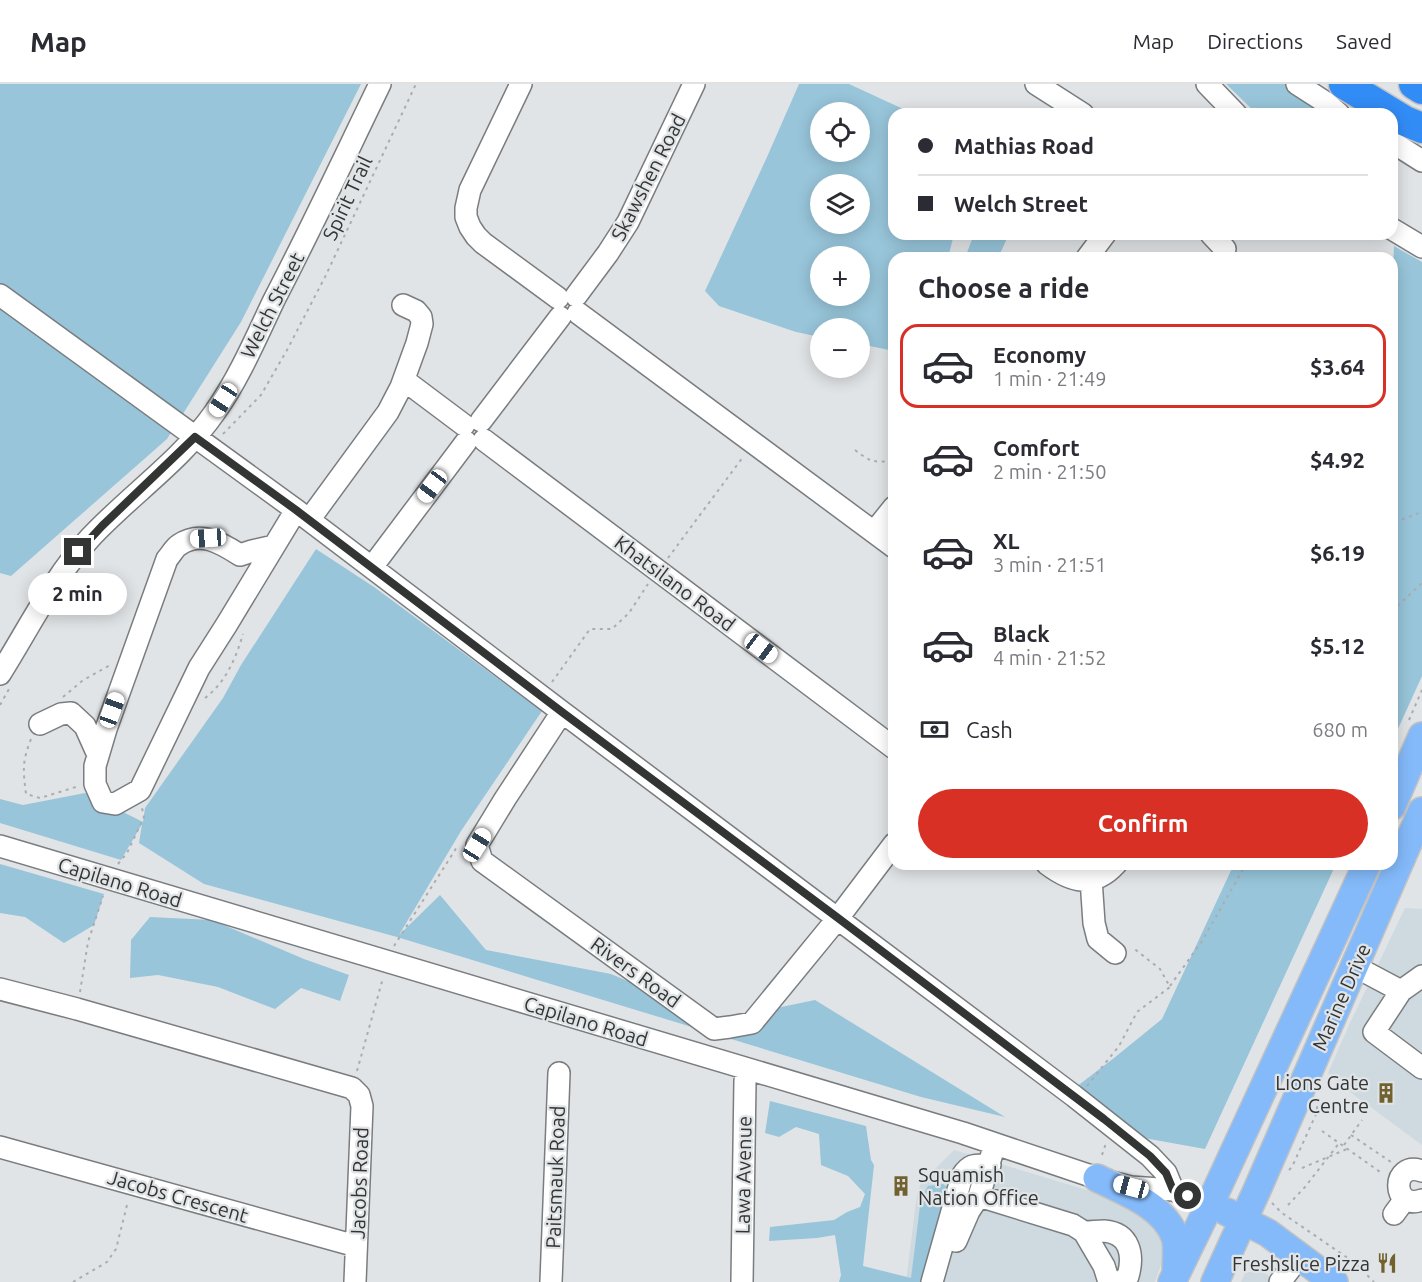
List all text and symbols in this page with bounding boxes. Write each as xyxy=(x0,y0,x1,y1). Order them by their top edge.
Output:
text: Map xyxy=(30,26,87,57)
text: Map xyxy=(1133,29,1174,53)
text: Directions xyxy=(1207,29,1303,53)
text: Saved xyxy=(1336,29,1392,53)
map controls xyxy=(810,102,870,378)
button: locate xyxy=(810,102,870,162)
street label: Skawshen Road xyxy=(606,110,690,244)
text: Mathias Road xyxy=(954,133,1094,158)
street label: Spirit Trail xyxy=(317,152,377,244)
button: layers xyxy=(810,174,870,234)
text: Welch Street xyxy=(954,191,1088,216)
button: + xyxy=(810,246,870,306)
street label: Welch Street xyxy=(236,248,309,362)
text: Choose a ride xyxy=(918,273,1090,303)
button: − xyxy=(810,318,870,378)
icon: car xyxy=(921,339,975,393)
text: Economy xyxy=(993,342,1086,367)
text: $3.64 xyxy=(1310,354,1365,379)
text: 1 min · 21:49 xyxy=(993,367,1107,390)
car xyxy=(206,380,240,420)
icon: car xyxy=(921,432,975,486)
text: Comfort xyxy=(993,435,1080,460)
text: $4.92 xyxy=(1310,447,1365,472)
text: 2 min · 21:50 xyxy=(993,460,1107,483)
car xyxy=(414,466,450,506)
icon: car xyxy=(921,525,975,579)
car xyxy=(189,528,227,548)
text: XL xyxy=(993,528,1020,553)
street label: Khatsilano Road xyxy=(610,530,740,636)
route end xyxy=(64,538,91,565)
text: $6.19 xyxy=(1310,540,1365,565)
text: 3 min · 21:51 xyxy=(993,553,1107,576)
callout: 2 min xyxy=(28,573,128,615)
text: 2 min xyxy=(52,582,103,605)
icon: car xyxy=(921,618,975,672)
text: Black xyxy=(993,621,1050,646)
car xyxy=(741,630,781,666)
text: $5.12 xyxy=(1310,633,1365,658)
text: 4 min · 21:52 xyxy=(993,646,1107,669)
car xyxy=(97,690,127,730)
icon: cash xyxy=(918,713,951,746)
text: Cash xyxy=(966,717,1013,742)
text: 680 m xyxy=(1312,718,1368,741)
button: Confirm xyxy=(918,789,1368,858)
car xyxy=(460,825,494,865)
street label: Capilano Road xyxy=(55,852,185,912)
street label: Rivers Road xyxy=(587,932,685,1012)
street label: Marine Drive xyxy=(1307,940,1375,1054)
street label: Capilano Road xyxy=(521,991,651,1051)
place label: Lions Gate Centre xyxy=(1275,1071,1369,1117)
building icon: Lions Gate Centre xyxy=(1374,1081,1398,1105)
street label: Paitsmauk Road xyxy=(541,1105,569,1249)
street label: Lawa Avenue xyxy=(730,1116,756,1234)
street label: Jacobs Road xyxy=(346,1127,372,1239)
place label: Squamish Nation Office xyxy=(918,1163,1039,1209)
street label: Jacobs Crescent xyxy=(105,1165,251,1227)
building icon: Squamish Nation Office xyxy=(889,1174,913,1198)
car xyxy=(1111,1174,1151,1200)
route start xyxy=(1174,1182,1201,1209)
restaurant icon: Freshslice Pizza xyxy=(1375,1251,1399,1275)
place label: Freshslice Pizza xyxy=(1232,1252,1370,1275)

